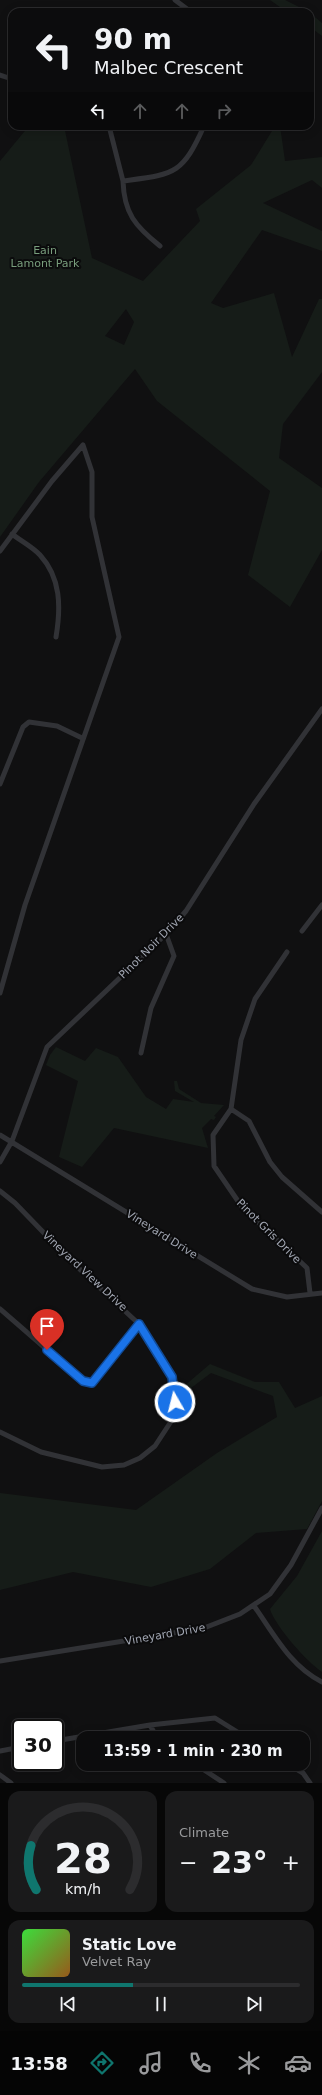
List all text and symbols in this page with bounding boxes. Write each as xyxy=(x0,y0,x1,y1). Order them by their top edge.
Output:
text: 90 m xyxy=(94,23,172,56)
icon: left xyxy=(28,24,80,76)
text: Malbec Crescent xyxy=(94,57,243,78)
icon: left xyxy=(87,100,109,122)
icon: ahead xyxy=(129,100,151,122)
icon: ahead xyxy=(171,100,193,122)
icon: right xyxy=(213,100,235,122)
park label: Eain Lamont Park xyxy=(11,244,80,270)
street label: Pinot Noir Drive xyxy=(116,911,187,981)
street label: Pinot Gris Drive xyxy=(234,1196,304,1266)
street label: Vineyard Drive xyxy=(124,1207,200,1262)
street label: Vineyard View Drive xyxy=(40,1229,130,1314)
pin xyxy=(30,1309,64,1350)
icon: arrive xyxy=(36,1315,58,1337)
position arrow xyxy=(154,1381,196,1423)
street label: Vineyard Drive xyxy=(124,1621,207,1648)
speed limit sign: 30 xyxy=(12,1719,64,1771)
text: 13:59 · 1 min · 230 m xyxy=(103,1742,283,1760)
text: Climate xyxy=(179,1825,229,1840)
text: 28 xyxy=(54,1833,111,1882)
text: 23° xyxy=(211,1845,268,1880)
text: − xyxy=(179,1850,197,1875)
text: + xyxy=(282,1850,300,1875)
text: km/h xyxy=(64,1880,101,1896)
text: Static Love xyxy=(82,1936,176,1954)
text: Velvet Ray xyxy=(82,1954,151,1969)
icon: previous xyxy=(57,1993,79,2015)
icon: pause xyxy=(150,1993,172,2015)
icon: next xyxy=(243,1993,265,2015)
icon: directions xyxy=(88,2049,116,2077)
icon: music xyxy=(137,2049,165,2077)
icon: phone xyxy=(186,2049,214,2077)
icon: climate xyxy=(235,2049,263,2077)
icon: car xyxy=(284,2049,312,2077)
text: 13:58 xyxy=(10,2053,68,2074)

